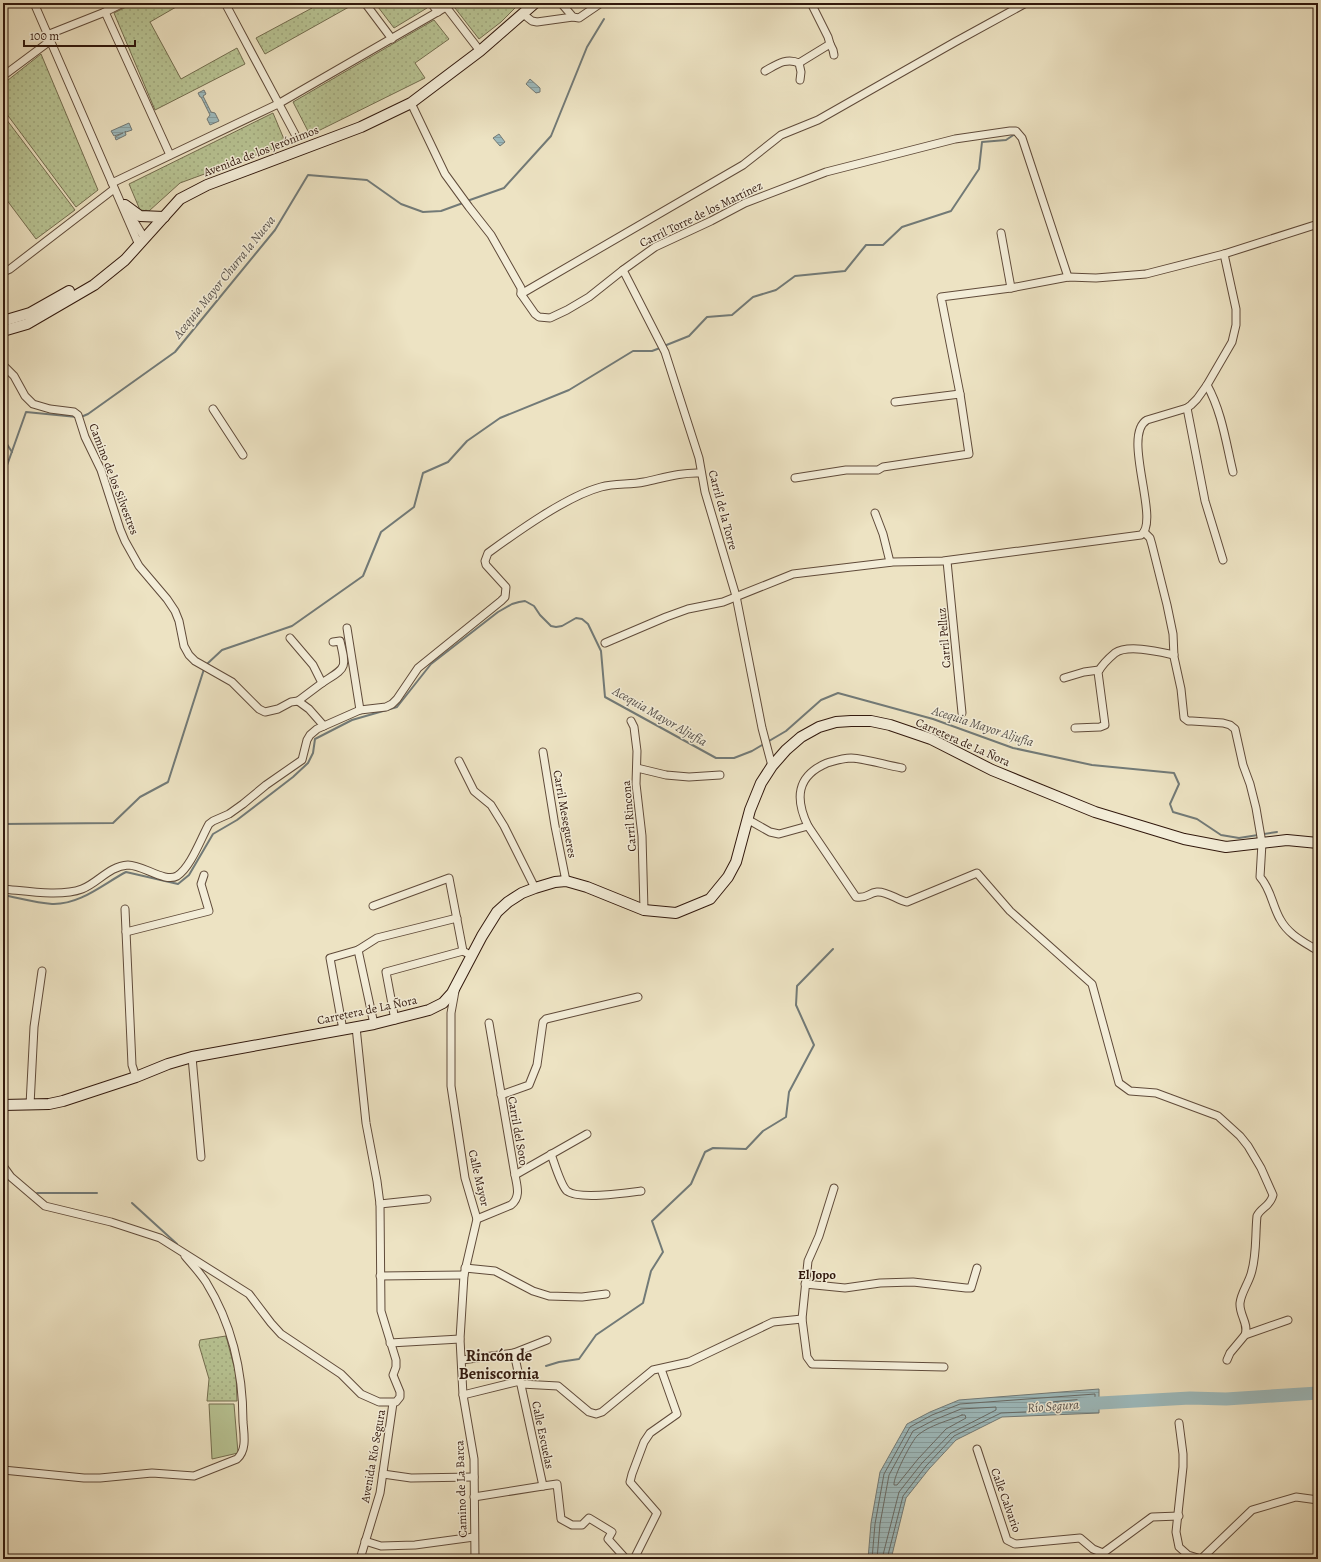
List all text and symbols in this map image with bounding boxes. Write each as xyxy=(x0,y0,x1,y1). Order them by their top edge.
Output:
scale bar xyxy=(24,22,135,48)
text: 100 m xyxy=(30,28,59,44)
street label: Avenida de los Jerónimos xyxy=(200,122,321,181)
street label: Carril Torre de los Martínez xyxy=(637,177,765,251)
water label: Acequia Mayor Churra la Nueva xyxy=(168,212,279,343)
street label: Camino de los Silvestres xyxy=(85,421,143,537)
street label: Carril de la Torre xyxy=(705,468,741,552)
street label: Carril Pelluz xyxy=(933,607,955,669)
water label: Acequia Mayor Aljufía xyxy=(609,682,710,750)
water label: Acequia Mayor Aljufía xyxy=(929,701,1036,750)
street label: Carretera de La Ñora xyxy=(913,714,1013,770)
street label: Carril Mesegueres xyxy=(549,769,581,859)
street label: Carril Rincona xyxy=(618,779,640,852)
street label: Carretera de La Ñora xyxy=(315,991,419,1028)
street label: Carril del Soto xyxy=(504,1095,532,1167)
street label: Calle Mayor xyxy=(465,1148,493,1208)
district label: El Jopo xyxy=(798,1266,836,1283)
district label: Rincón de Beniscornia xyxy=(459,1345,539,1385)
water label: Río Segura xyxy=(1027,1396,1079,1416)
street label: Calle Escuelas xyxy=(528,1400,558,1471)
street label: Avenida Río Segura xyxy=(357,1408,389,1505)
street label: Camino de La Barca xyxy=(451,1440,471,1538)
street label: Calle Calvario xyxy=(987,1466,1025,1534)

